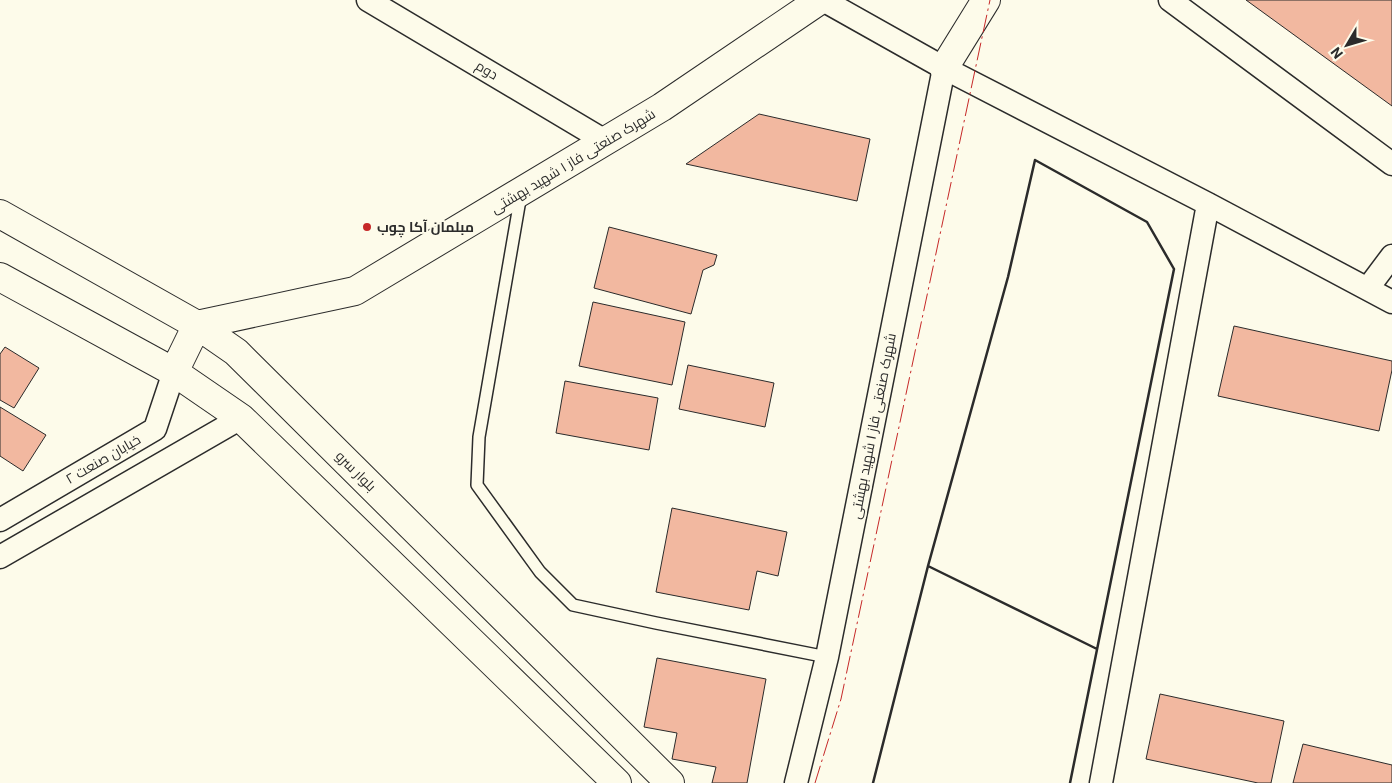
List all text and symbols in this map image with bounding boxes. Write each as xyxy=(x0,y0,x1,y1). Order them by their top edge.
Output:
north arrow xyxy=(1322,20,1372,70)
text: N xyxy=(1327,44,1346,62)
street label: دوم xyxy=(472,57,501,85)
street label: شهرک صنعتی فاز ۱ شهید بهشتی xyxy=(488,105,658,217)
place label: مبلمان آکا چوب xyxy=(377,219,474,238)
marker: مبلمان آکا چوب xyxy=(361,221,373,233)
street label: شهرک صنعتی فاز ۱ شهید بهشتی xyxy=(847,332,899,520)
street label: خیابان صنعت ۲ xyxy=(63,431,143,487)
street label: بلوار سرو xyxy=(333,448,379,494)

